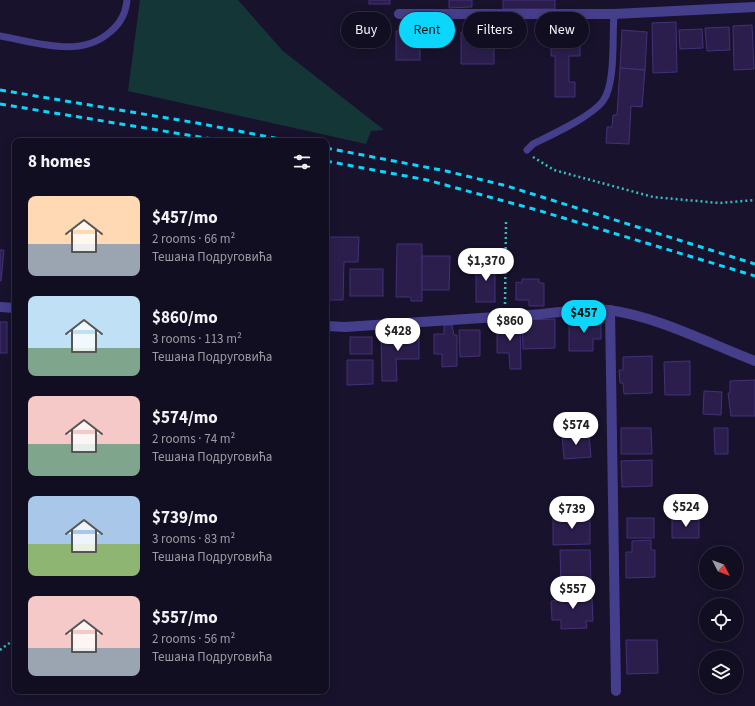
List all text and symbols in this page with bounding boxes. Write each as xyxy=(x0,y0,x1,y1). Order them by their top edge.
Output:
chip: Buy xyxy=(341,12,391,48)
chip: Rent xyxy=(399,12,455,48)
chip: Filters xyxy=(463,12,527,48)
chip: New xyxy=(535,12,589,48)
text: 8 homes xyxy=(28,150,90,174)
icon: filters xyxy=(291,151,313,173)
text: $457/mo xyxy=(152,206,218,230)
icon: home xyxy=(60,212,108,260)
text: 2 rooms · 66 m² xyxy=(152,230,235,248)
text: Тешана Подруговића xyxy=(152,248,272,266)
pin: $1,370 xyxy=(453,248,519,282)
text: $1,370 xyxy=(467,252,505,270)
pin: $457 xyxy=(560,300,608,334)
text: $457 xyxy=(570,304,598,322)
text: $860/mo xyxy=(152,306,218,330)
pin: $860 xyxy=(486,308,534,342)
icon: home xyxy=(60,312,108,360)
text: $860 xyxy=(496,312,524,330)
pin: $428 xyxy=(374,318,422,352)
text: $428 xyxy=(384,322,412,340)
text: 3 rooms · 113 m² xyxy=(152,330,242,348)
text: Тешана Подруговића xyxy=(152,348,272,366)
text: $574/mo xyxy=(152,406,218,430)
icon: home xyxy=(60,412,108,460)
pin: $574 xyxy=(552,412,600,446)
text: $574 xyxy=(562,416,590,434)
text: 2 rooms · 74 m² xyxy=(152,430,235,448)
text: Тешана Подруговића xyxy=(152,448,272,466)
pin: $524 xyxy=(662,494,710,528)
pin: $739 xyxy=(548,496,596,530)
text: $524 xyxy=(672,498,700,516)
text: $739 xyxy=(558,500,586,518)
text: $739/mo xyxy=(152,506,218,530)
icon: home xyxy=(60,512,108,560)
text: 3 rooms · 83 m² xyxy=(152,530,235,548)
north arrow xyxy=(699,546,743,590)
map controls xyxy=(699,546,743,694)
text: Тешана Подруговића xyxy=(152,548,272,566)
pin: $557 xyxy=(549,576,597,610)
text: $557 xyxy=(559,580,587,598)
button: locate xyxy=(699,598,743,642)
text: $557/mo xyxy=(152,606,218,630)
icon: home xyxy=(60,612,108,660)
text: 2 rooms · 56 m² xyxy=(152,630,235,648)
text: Тешана Подруговића xyxy=(152,648,272,666)
button: layers xyxy=(699,650,743,694)

